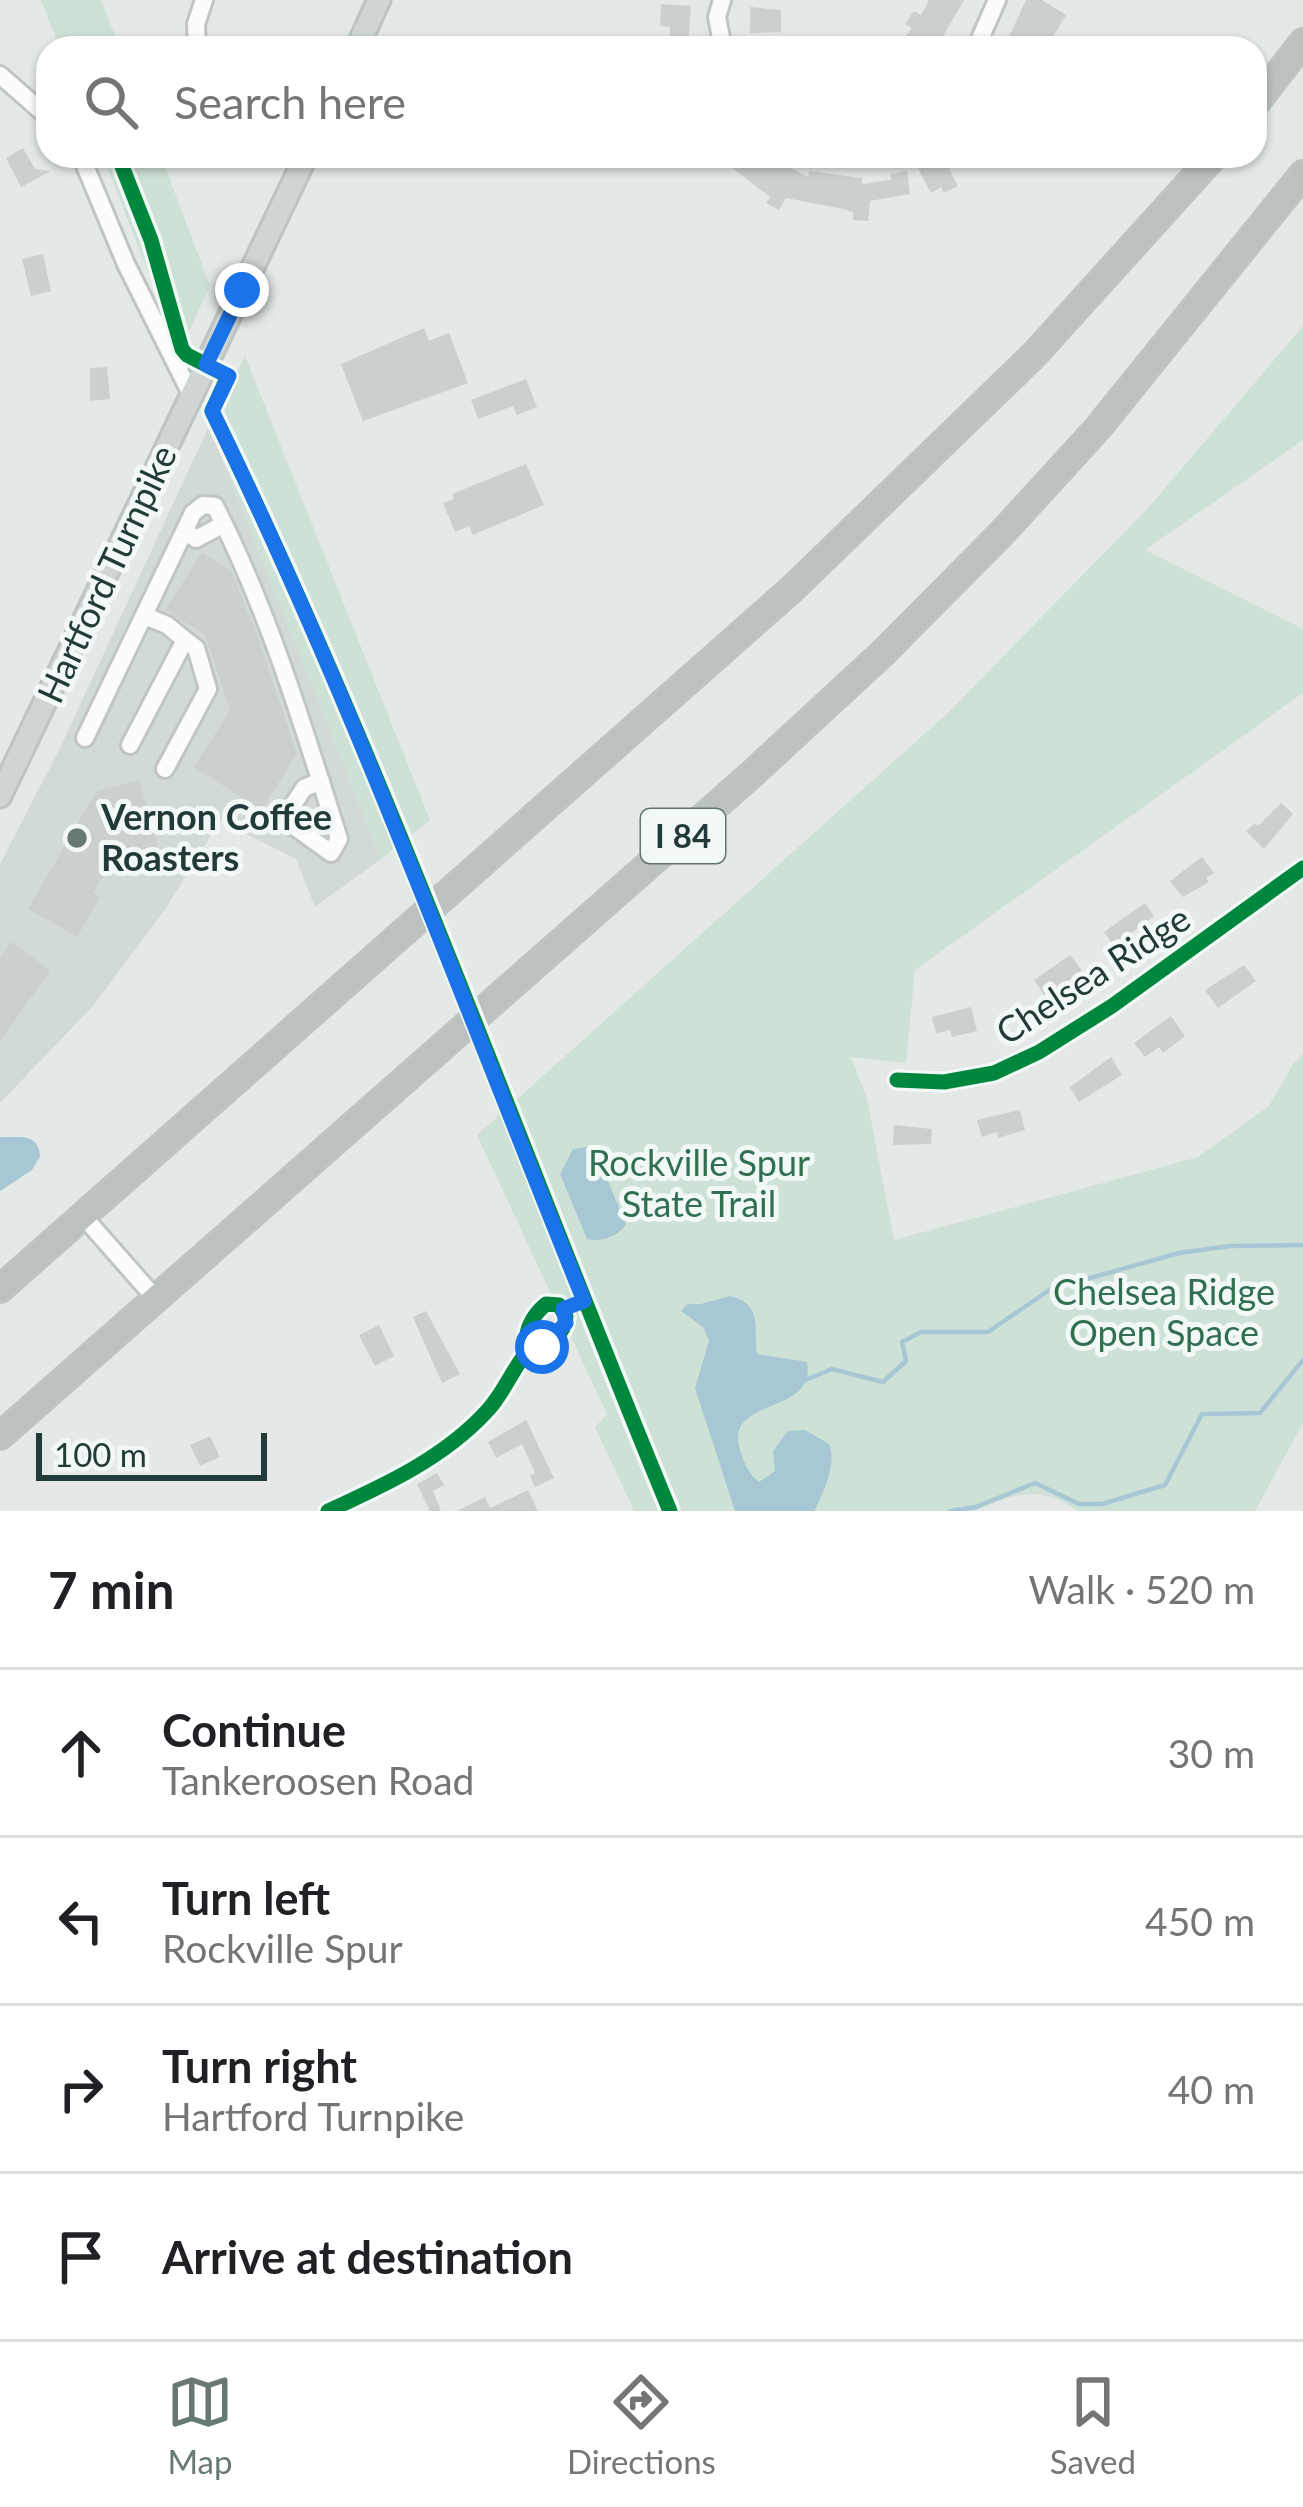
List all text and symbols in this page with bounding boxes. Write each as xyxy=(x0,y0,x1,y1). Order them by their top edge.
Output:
search box xyxy=(36,36,1267,168)
icon: search xyxy=(78,69,144,135)
text: Search here xyxy=(174,75,406,129)
route end xyxy=(215,263,269,317)
street label: Hartford Turnpike xyxy=(27,438,185,709)
place label: Vernon Coffee Roasters xyxy=(100,794,332,879)
road number: I 84 xyxy=(641,809,725,863)
marker: Vernon Coffee Roasters xyxy=(64,825,90,851)
street label: Chelsea Ridge xyxy=(987,895,1197,1053)
park label: Rockville Spur State Trail xyxy=(588,1140,810,1225)
park label: Chelsea Ridge Open Space xyxy=(1053,1269,1275,1354)
route start xyxy=(515,1320,569,1374)
scale bar xyxy=(36,1427,267,1480)
text: 100 m xyxy=(54,1434,147,1474)
text: 7 min xyxy=(48,1559,174,1620)
text: Walk · 520 m xyxy=(1028,1566,1255,1612)
text: Continue xyxy=(162,1703,346,1757)
icon: ahead xyxy=(48,1720,114,1786)
text: 30 m xyxy=(1168,1730,1255,1776)
text: Tankeroosen Road xyxy=(162,1757,474,1803)
text: Turn left xyxy=(162,1871,330,1925)
icon: left xyxy=(48,1888,114,1954)
text: 450 m xyxy=(1145,1898,1255,1944)
text: Rockville Spur xyxy=(162,1925,403,1971)
text: Turn right xyxy=(162,2039,357,2093)
icon: right xyxy=(48,2056,114,2122)
text: 40 m xyxy=(1168,2066,1255,2112)
text: Hartford Turnpike xyxy=(162,2093,464,2139)
icon: arrive xyxy=(48,2224,114,2290)
text: Arrive at destination xyxy=(162,2230,573,2284)
tab: Map xyxy=(167,2369,233,2481)
tab: Directions xyxy=(567,2369,716,2481)
tab: Saved xyxy=(1050,2369,1136,2481)

